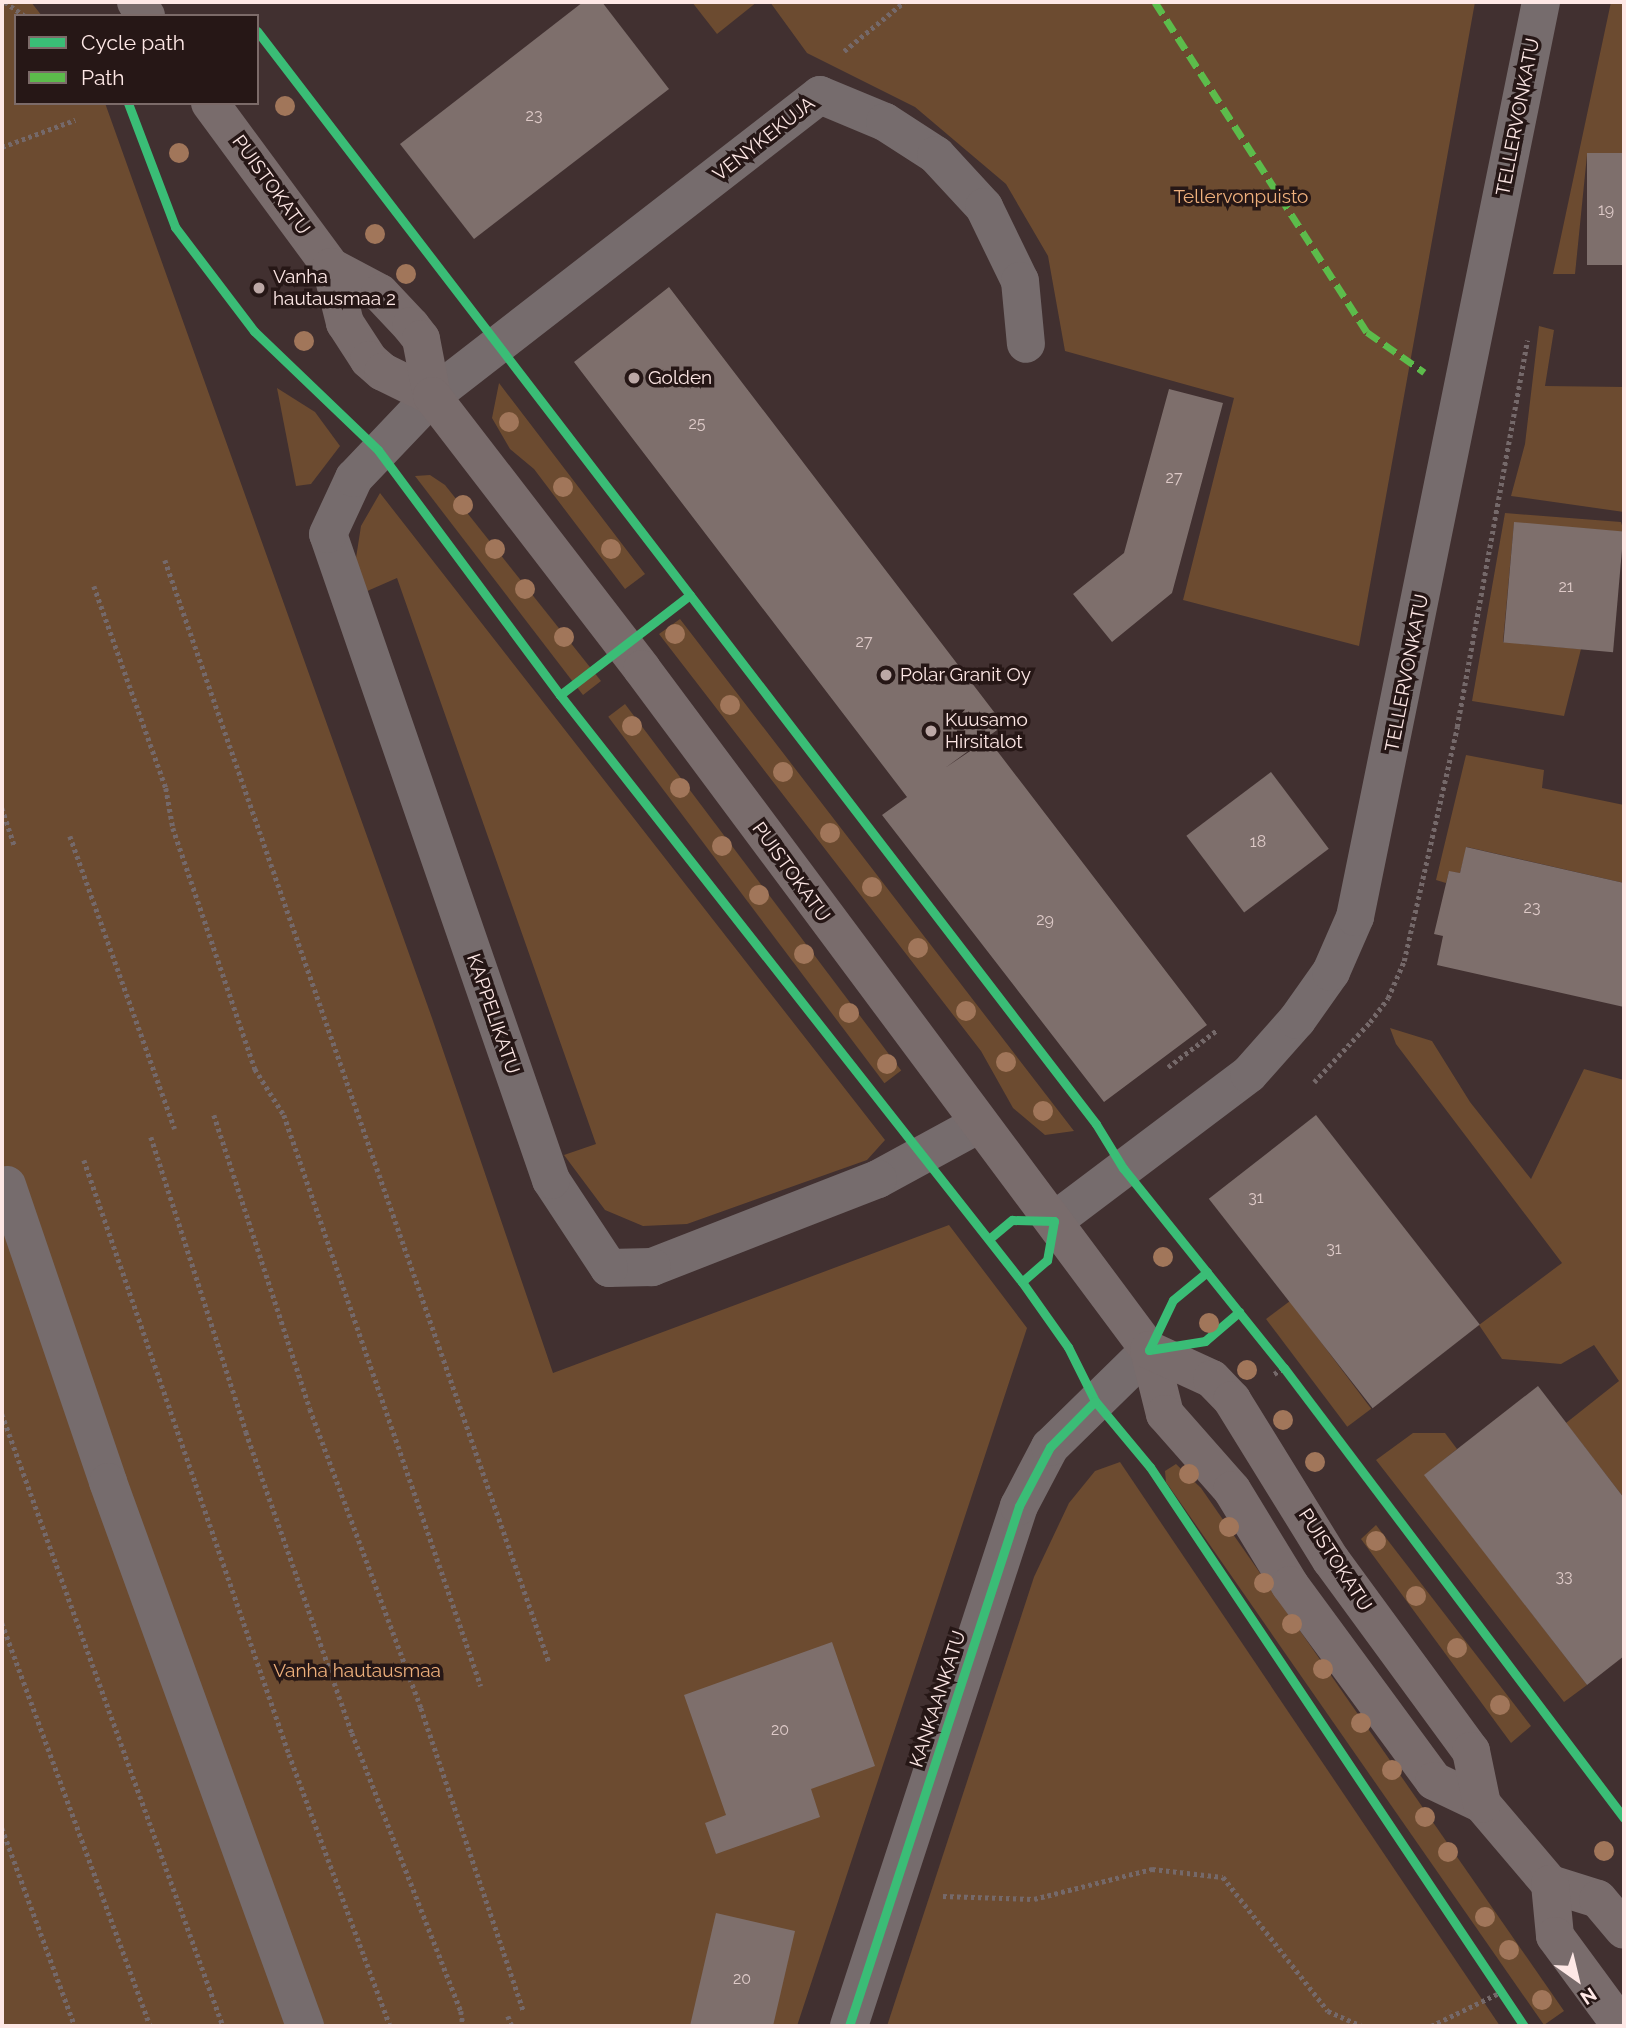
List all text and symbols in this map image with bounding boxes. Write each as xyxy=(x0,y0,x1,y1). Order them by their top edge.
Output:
legend xyxy=(14,14,259,105)
text: Cycle path xyxy=(81,30,185,55)
street label: TELLERVONKATU xyxy=(1492,36,1544,198)
text: Path xyxy=(81,65,125,90)
street label: VENYKEKUJA xyxy=(709,92,819,186)
house number: 23 xyxy=(526,106,542,126)
street label: PUISTOKATU xyxy=(227,131,315,239)
park label: Tellervonpuisto xyxy=(1174,186,1308,208)
house number: 19 xyxy=(1598,200,1614,220)
place label: Vanha hautausmaa 2 xyxy=(273,266,396,310)
marker: Vanha hautausmaa 2 xyxy=(251,280,267,296)
place label: Golden xyxy=(648,367,712,389)
marker: Golden xyxy=(626,370,642,386)
house number: 25 xyxy=(688,414,706,434)
house number: 27 xyxy=(1166,468,1182,488)
house number: 21 xyxy=(1558,577,1574,597)
street label: TELLERVONKATU xyxy=(1381,592,1433,754)
house number: 27 xyxy=(856,632,872,652)
place label: Polar Granit Oy xyxy=(900,664,1031,686)
marker: Polar Granit Oy xyxy=(878,667,894,683)
place label: Kuusamo Hirsitalot xyxy=(945,709,1028,753)
marker: Kuusamo Hirsitalot xyxy=(923,723,939,739)
street label: PUISTOKATU xyxy=(747,818,835,926)
house number: 18 xyxy=(1250,832,1266,852)
house number: 23 xyxy=(1524,898,1540,918)
house number: 29 xyxy=(1036,910,1054,930)
street label: KAPPELIKATU xyxy=(462,951,524,1077)
house number: 31 xyxy=(1248,1188,1264,1208)
house number: 31 xyxy=(1326,1239,1342,1259)
street label: PUISTOKATU xyxy=(1293,1505,1377,1615)
house number: 33 xyxy=(1555,1567,1573,1587)
street label: KANKAANKATU xyxy=(905,1628,971,1770)
park label: Vanha hautausmaa xyxy=(273,1660,441,1682)
house number: 20 xyxy=(771,1720,789,1740)
north arrow xyxy=(1542,1944,1612,2014)
house number: 20 xyxy=(733,1969,751,1989)
text: N xyxy=(1577,1983,1601,2010)

